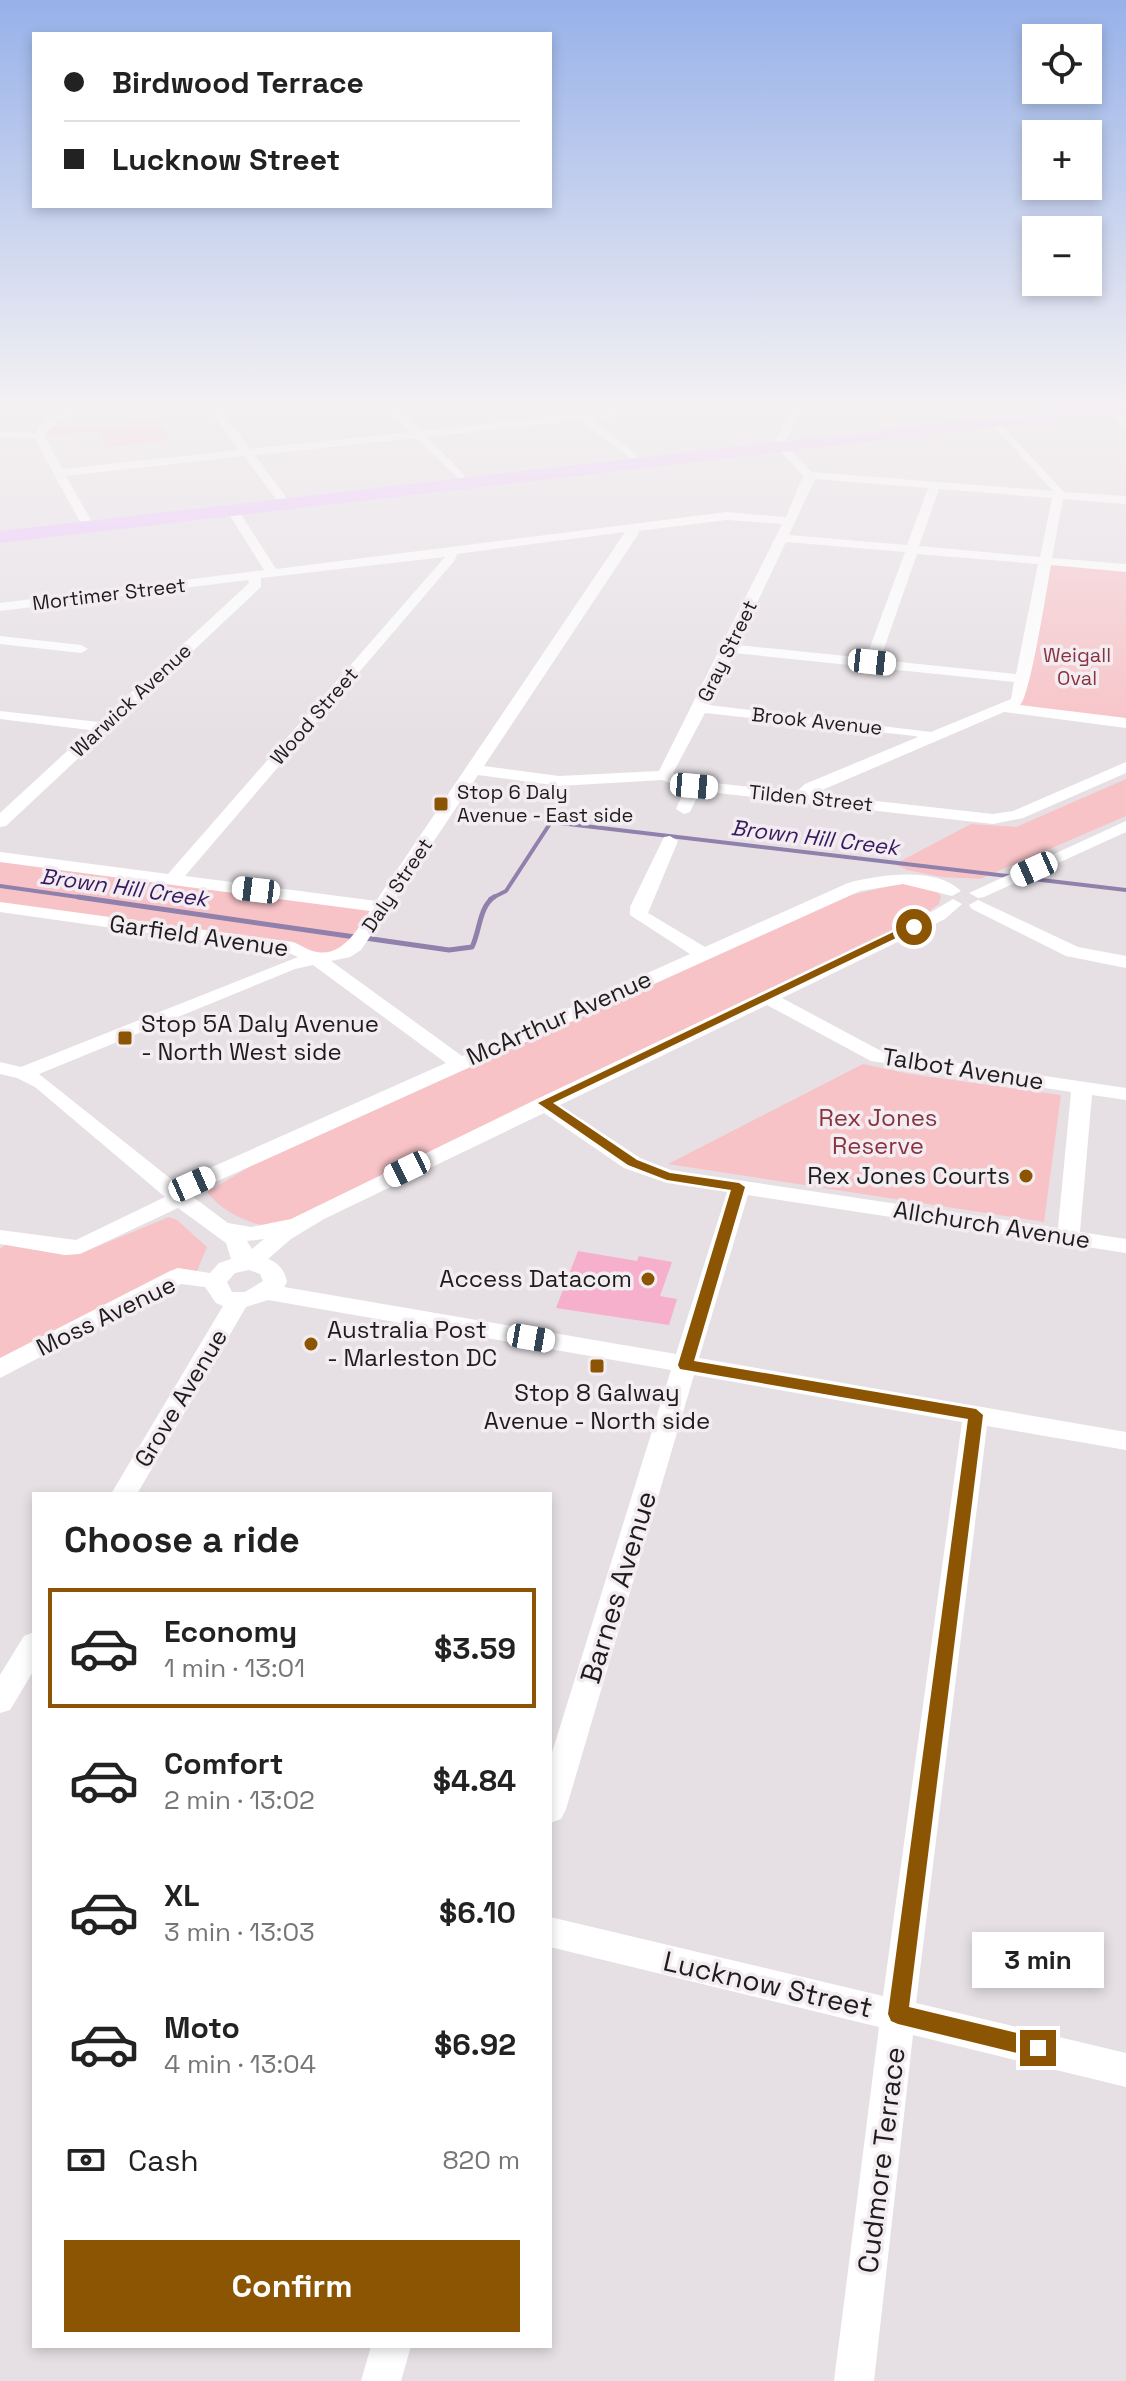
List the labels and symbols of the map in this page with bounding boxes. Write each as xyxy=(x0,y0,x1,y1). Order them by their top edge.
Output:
street label: Mortimer Street xyxy=(31,572,187,616)
street label: Gray Street xyxy=(691,596,763,706)
street label: Warwick Avenue xyxy=(65,637,197,763)
park label: Weigall Oval xyxy=(1043,642,1111,691)
car xyxy=(847,648,897,676)
street label: Wood Street xyxy=(264,662,364,770)
street label: Brook Avenue xyxy=(750,701,884,741)
car xyxy=(669,772,719,800)
place label: Stop 6 Daly Avenue - East side xyxy=(457,779,633,828)
street label: Tilden Street xyxy=(748,779,874,817)
marker: Stop 6 Daly Avenue - East side xyxy=(432,795,450,813)
water label: Brown Hill Creek xyxy=(730,813,903,861)
street label: Daly Street xyxy=(356,833,438,937)
car xyxy=(1007,848,1061,890)
water label: Brown Hill Creek xyxy=(38,861,212,913)
car xyxy=(231,875,281,905)
street label: Garfield Avenue xyxy=(107,908,291,963)
route start xyxy=(896,909,932,945)
street label: McArthur Avenue xyxy=(462,963,656,1072)
place label: Stop 5A Daly Avenue - North West side xyxy=(141,1008,379,1067)
marker: Stop 5A Daly Avenue - North West side xyxy=(116,1029,134,1047)
street label: Talbot Avenue xyxy=(880,1040,1046,1097)
park label: Rex Jones Reserve xyxy=(819,1102,937,1161)
car xyxy=(380,1148,434,1190)
place label: Rex Jones Courts xyxy=(807,1160,1010,1191)
car xyxy=(165,1163,219,1205)
marker: Rex Jones Courts xyxy=(1017,1167,1035,1185)
street label: Allchurch Avenue xyxy=(892,1194,1093,1255)
place label: Access Datacom xyxy=(439,1263,632,1294)
street label: Moss Avenue xyxy=(31,1268,181,1363)
marker: Access Datacom xyxy=(639,1270,657,1288)
place label: Australia Post - Marleston DC xyxy=(327,1314,497,1373)
car xyxy=(505,1322,557,1354)
street label: Grove Avenue xyxy=(127,1323,234,1473)
marker: Australia Post - Marleston DC xyxy=(302,1335,320,1353)
marker: Stop 8 Galway Avenue - North side xyxy=(588,1357,606,1375)
place label: Stop 8 Galway Avenue - North side xyxy=(484,1377,710,1436)
street label: Barnes Avenue xyxy=(572,1486,664,1688)
callout: 3 min xyxy=(972,1932,1104,1988)
street label: Lucknow Street xyxy=(660,1942,876,2026)
route end xyxy=(1020,2030,1056,2066)
street label: Cudmore Terrace xyxy=(849,2045,913,2275)

